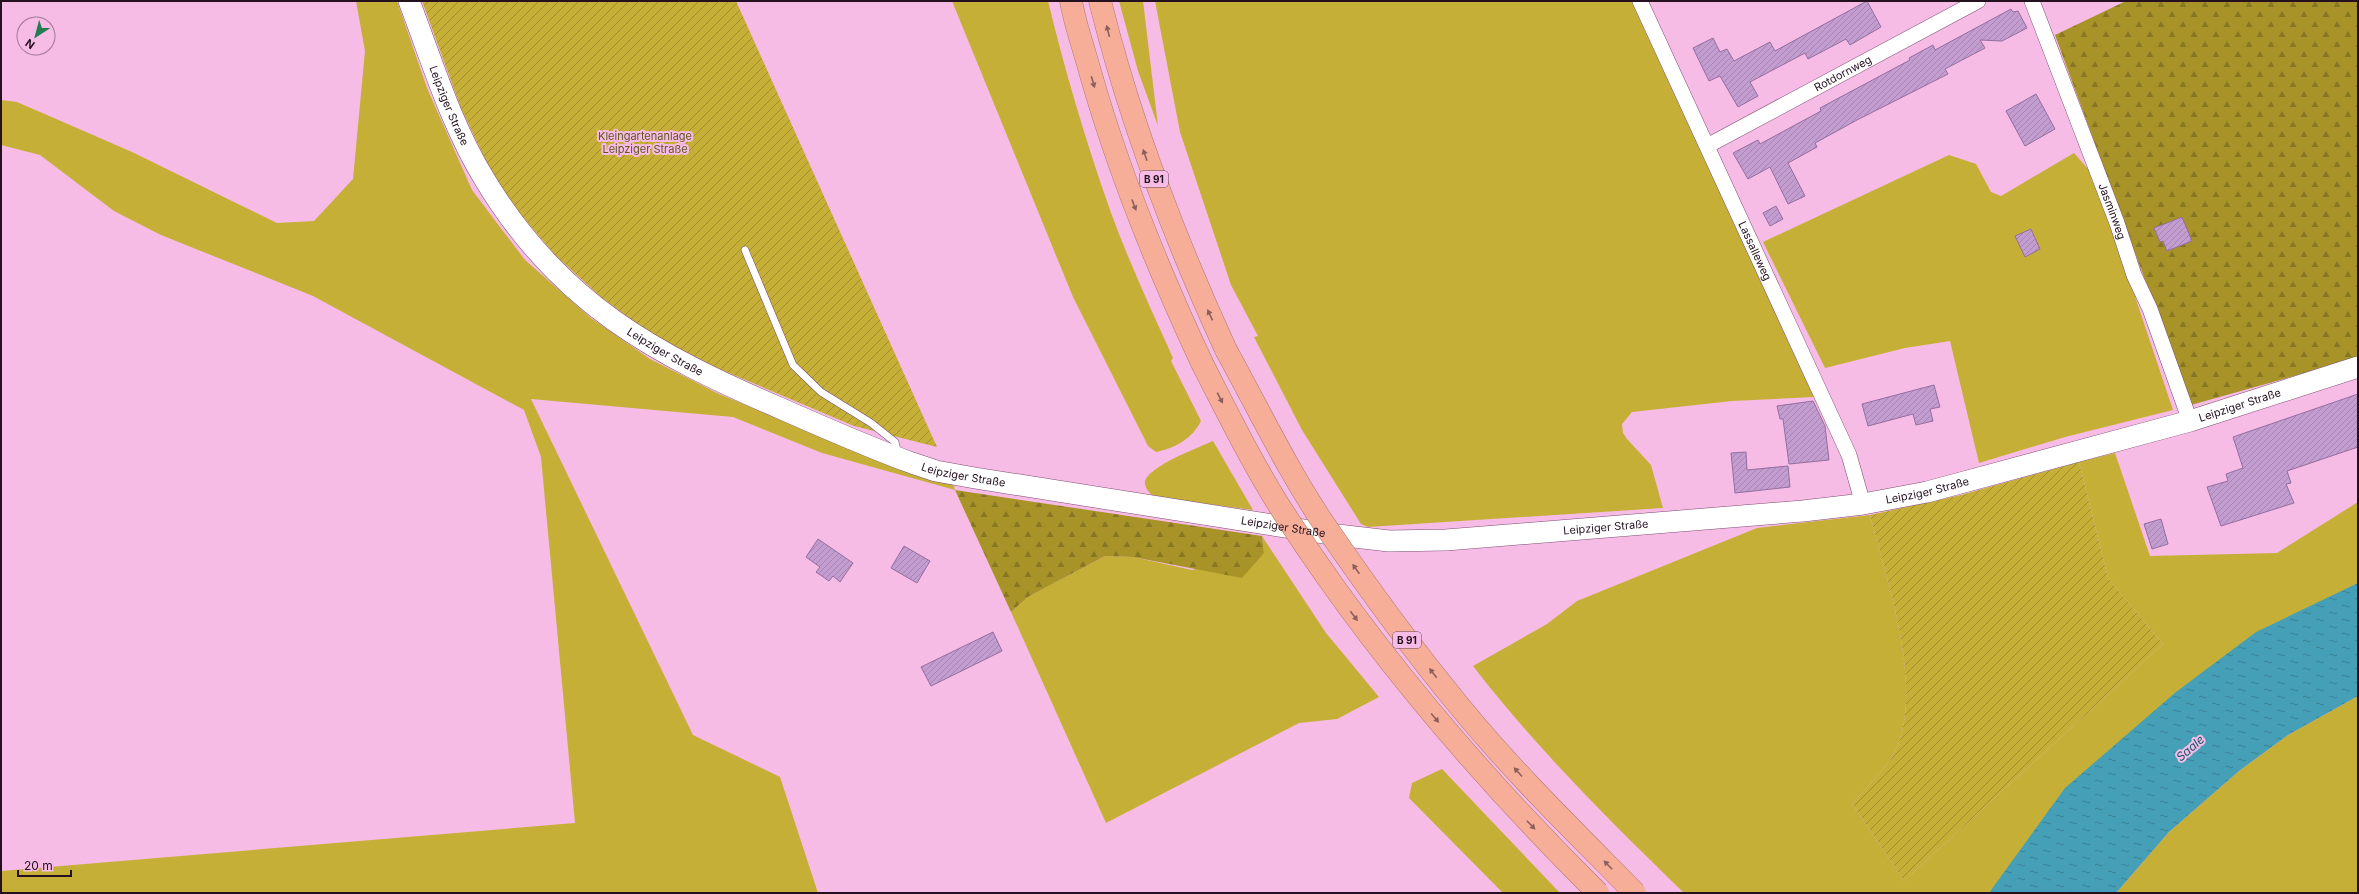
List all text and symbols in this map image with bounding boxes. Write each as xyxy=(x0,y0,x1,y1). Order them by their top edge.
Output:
north arrow xyxy=(16,16,56,56)
one-way arrow xyxy=(1104,25,1110,37)
text: N xyxy=(23,36,38,52)
street label: Rotdornweg xyxy=(1812,52,1874,94)
street label: Leipziger Straße xyxy=(426,64,472,148)
one-way arrow xyxy=(1090,76,1096,88)
park label: Kleingartenanlage Leipziger Straße xyxy=(598,129,692,156)
one-way arrow xyxy=(1142,149,1148,161)
road number: B 91 xyxy=(1140,171,1168,187)
street label: Jasminweg xyxy=(2095,181,2129,241)
one-way arrow xyxy=(1131,200,1137,212)
street label: Lassalleweg xyxy=(1735,219,1775,283)
one-way arrow xyxy=(1207,309,1213,320)
street label: Leipziger Straße xyxy=(624,324,705,379)
street label: Leipziger Straße xyxy=(2197,385,2282,425)
one-way arrow xyxy=(1217,392,1224,404)
street label: Leipziger Straße xyxy=(920,460,1006,490)
street label: Leipziger Straße xyxy=(1884,474,1971,507)
street label: Leipziger Straße xyxy=(1240,513,1326,540)
street label: Leipziger Straße xyxy=(1563,517,1649,537)
one-way arrow xyxy=(1352,563,1360,574)
one-way arrow xyxy=(1350,610,1359,621)
road number: B 91 xyxy=(1393,632,1421,648)
one-way arrow xyxy=(1429,668,1437,679)
one-way arrow xyxy=(1430,713,1439,723)
water label: Saale xyxy=(2173,732,2207,764)
one-way arrow xyxy=(1513,767,1522,777)
one-way arrow xyxy=(1526,820,1536,830)
scale bar xyxy=(18,852,71,878)
text: 20 m xyxy=(24,858,53,873)
one-way arrow xyxy=(1603,860,1613,870)

